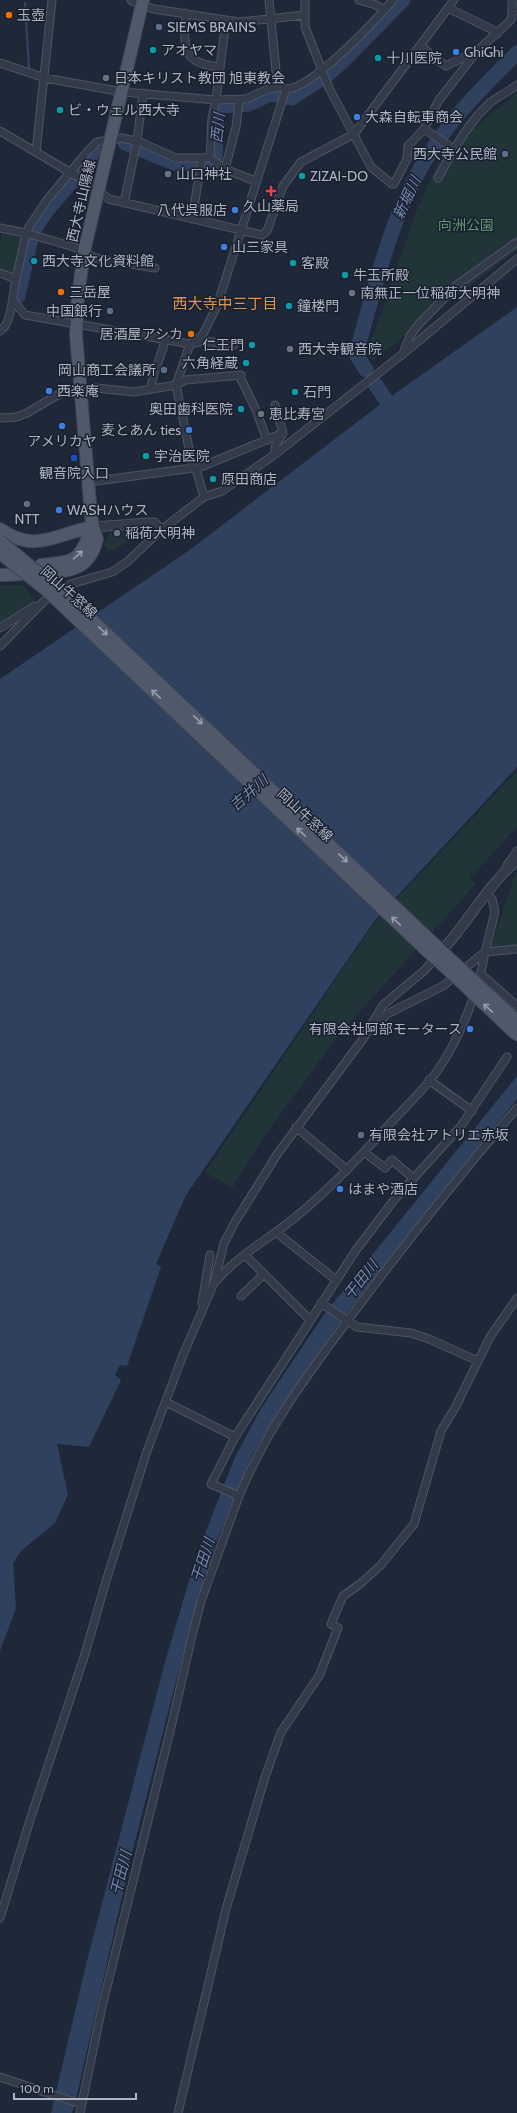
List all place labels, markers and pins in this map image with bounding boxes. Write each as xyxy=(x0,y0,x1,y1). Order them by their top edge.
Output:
place label: 玉壺 xyxy=(17,6,45,24)
marker: 玉壺 xyxy=(4,10,14,20)
place label: SIEMS BRAINS xyxy=(167,18,256,36)
marker: SIEMS BRAINS xyxy=(154,22,164,32)
place label: アオヤマ xyxy=(161,41,217,59)
place label: GhiGhi xyxy=(464,43,504,61)
marker: アオヤマ xyxy=(148,45,158,55)
marker: GhiGhi xyxy=(451,47,461,57)
place label: 十川医院 xyxy=(386,49,442,67)
marker: 十川医院 xyxy=(373,53,383,63)
place label: 日本キリスト教団 旭東教会 xyxy=(114,69,285,87)
marker: 日本キリスト教団 旭東教会 xyxy=(101,73,111,83)
place label: ビ・ウェル西大寺 xyxy=(68,101,180,119)
marker: ビ・ウェル西大寺 xyxy=(55,105,65,115)
place label: 大森自転車商会 xyxy=(365,108,463,126)
marker: 大森自転車商会 xyxy=(352,112,362,122)
place label: 西大寺公民館 xyxy=(413,145,497,163)
marker: 西大寺公民館 xyxy=(500,149,510,159)
place label: 山口神社 xyxy=(176,165,232,183)
place label: ZIZAI‐DO xyxy=(310,167,368,185)
marker: 山口神社 xyxy=(163,169,173,179)
marker: ZIZAI‐DO xyxy=(297,171,307,181)
marker: 久山薬局 xyxy=(266,186,276,196)
place label: 久山薬局 xyxy=(243,197,299,215)
place label: 八代呉服店 xyxy=(157,201,227,219)
marker: 八代呉服店 xyxy=(230,205,240,215)
place label: 山三家具 xyxy=(232,238,288,256)
marker: 山三家具 xyxy=(219,242,229,252)
place label: 西大寺文化資料館 xyxy=(42,252,154,270)
place label: 客殿 xyxy=(301,254,329,272)
marker: 西大寺文化資料館 xyxy=(29,256,39,266)
marker: 客殿 xyxy=(288,258,298,268)
place label: 牛玉所殿 xyxy=(353,266,409,284)
marker: 牛玉所殿 xyxy=(340,270,350,280)
place label: 三岳屋 xyxy=(69,283,111,301)
place label: 南無正一位稲荷大明神 xyxy=(360,284,500,302)
marker: 三岳屋 xyxy=(56,287,66,297)
marker: 南無正一位稲荷大明神 xyxy=(347,288,357,298)
place label: 鐘楼門 xyxy=(297,297,339,315)
marker: 鐘楼門 xyxy=(284,301,294,311)
place label: 中国銀行 xyxy=(46,302,102,320)
marker: 中国銀行 xyxy=(105,306,115,316)
place label: 居酒屋アシカ xyxy=(100,325,183,343)
marker: 居酒屋アシカ xyxy=(186,329,196,339)
place label: 仁王門 xyxy=(202,336,244,354)
marker: 仁王門 xyxy=(247,340,257,350)
place label: 西大寺観音院 xyxy=(298,340,382,358)
marker: 西大寺観音院 xyxy=(285,344,295,354)
place label: 六角経蔵 xyxy=(182,354,238,372)
marker: 六角経蔵 xyxy=(241,358,251,368)
place label: 岡山商工会議所 xyxy=(58,361,156,379)
marker: 岡山商工会議所 xyxy=(159,365,169,375)
place label: 西楽庵 xyxy=(57,382,99,400)
place label: 石門 xyxy=(303,383,331,401)
marker: 西楽庵 xyxy=(44,386,54,396)
marker: 石門 xyxy=(290,387,300,397)
place label: 奥田歯科医院 xyxy=(149,400,233,418)
marker: 奥田歯科医院 xyxy=(236,404,246,414)
place label: 恵比寿宮 xyxy=(269,405,325,423)
marker: 恵比寿宮 xyxy=(256,409,266,419)
marker: アメリカヤ xyxy=(57,421,67,431)
place label: 麦とあん ties xyxy=(101,421,181,439)
marker: 麦とあん ties xyxy=(184,425,194,435)
place label: アメリカヤ xyxy=(27,432,97,450)
place label: 宇治医院 xyxy=(154,447,210,465)
marker: 宇治医院 xyxy=(141,451,151,461)
marker: 観音院入口 xyxy=(69,453,79,463)
place label: 観音院入口 xyxy=(39,464,109,482)
place label: 原田商店 xyxy=(221,470,277,488)
marker: 原田商店 xyxy=(208,474,218,484)
marker: NTT xyxy=(22,499,32,509)
place label: WASHハウス xyxy=(67,501,148,519)
marker: WASHハウス xyxy=(54,505,64,515)
place label: NTT xyxy=(15,510,40,528)
place label: 稲荷大明神 xyxy=(125,524,195,542)
marker: 稲荷大明神 xyxy=(112,528,122,538)
place label: 有限会社阿部モータース xyxy=(309,1020,462,1038)
marker: 有限会社阿部モータース xyxy=(465,1024,475,1034)
place label: 有限会社アトリエ赤坂 xyxy=(369,1126,509,1144)
marker: 有限会社アトリエ赤坂 xyxy=(356,1130,366,1140)
place label: はまや酒店 xyxy=(348,1180,418,1198)
marker: はまや酒店 xyxy=(335,1184,345,1194)

